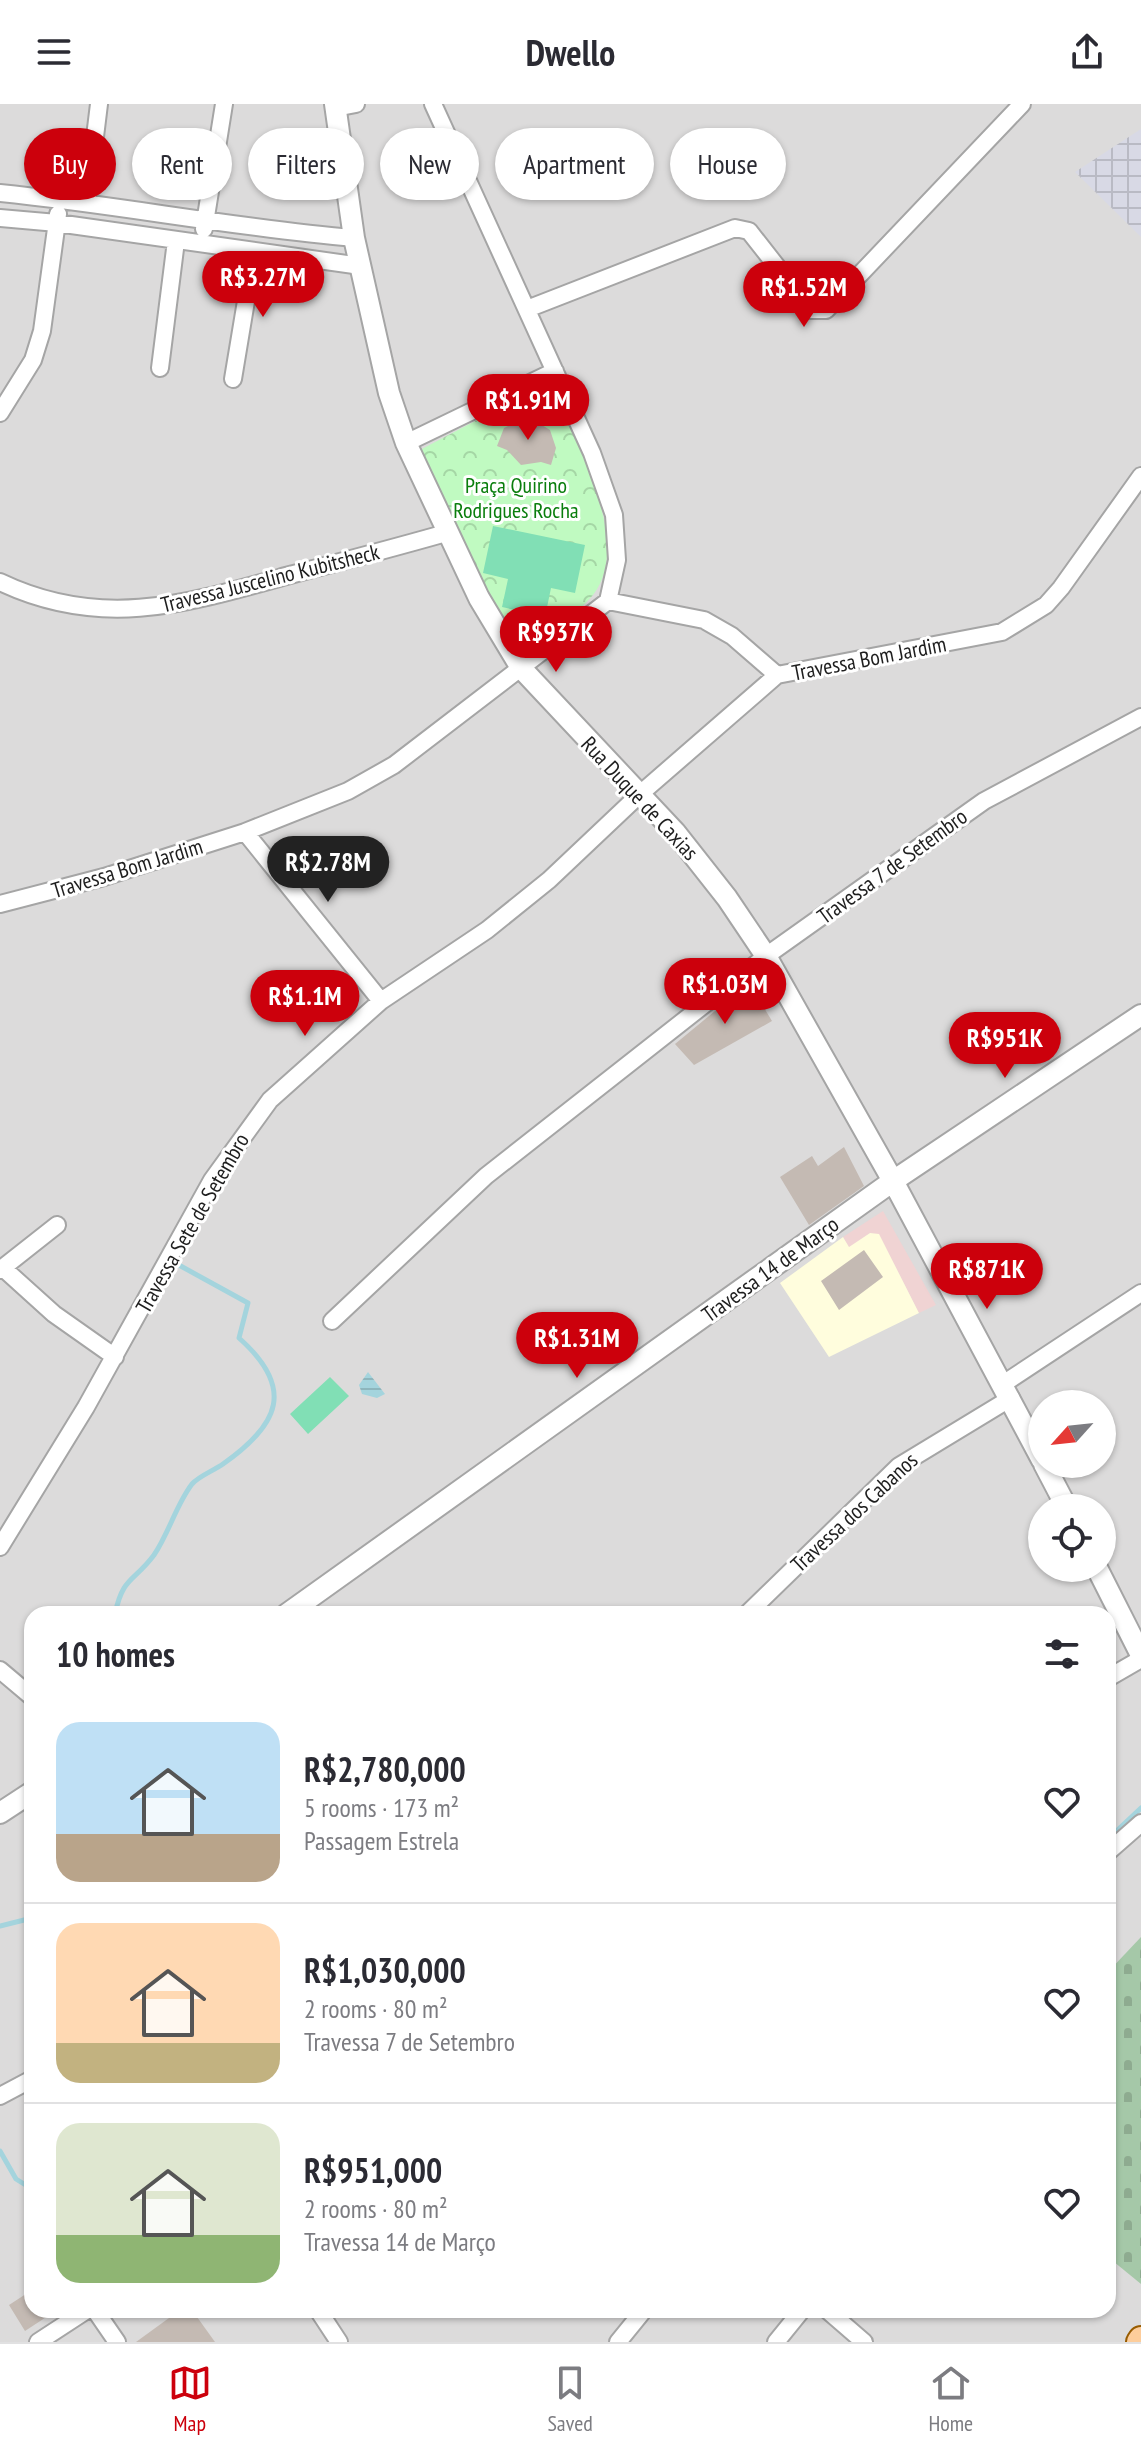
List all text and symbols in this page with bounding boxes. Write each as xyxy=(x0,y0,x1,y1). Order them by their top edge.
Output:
text: Dwello xyxy=(526,29,615,76)
icon: menu xyxy=(32,30,76,74)
icon: share xyxy=(1065,30,1109,74)
chip: Buy xyxy=(24,128,116,200)
chip: Rent xyxy=(132,128,232,200)
chip: Filters xyxy=(248,128,364,200)
chip: New xyxy=(380,128,479,200)
chip: Apartment xyxy=(495,128,654,200)
chip: House xyxy=(670,128,786,200)
pin: R$3.27M xyxy=(189,251,337,319)
text: R$3.27M xyxy=(220,260,306,293)
pin: R$1.52M xyxy=(730,261,878,329)
text: R$1.52M xyxy=(761,270,847,303)
pin: R$1.91M xyxy=(454,374,602,442)
text: R$1.91M xyxy=(485,383,571,416)
park label: Praça Quirino Rodrigues Rocha xyxy=(453,471,579,524)
street label: Travessa Juscelino Kubitsheck xyxy=(158,537,383,619)
pin: R$937K xyxy=(491,606,621,674)
text: R$937K xyxy=(518,615,594,648)
street label: Travessa Bom Jardim xyxy=(790,629,948,687)
street label: Rua Duque de Caxias xyxy=(575,730,705,866)
street label: Travessa 7 de Setembro xyxy=(812,802,972,930)
street label: Travessa Bom Jardim xyxy=(48,832,206,904)
pin: R$2.78M xyxy=(254,836,402,904)
text: R$2.78M xyxy=(285,845,371,878)
pin: R$1.03M xyxy=(651,958,799,1026)
text: R$1.03M xyxy=(682,967,768,1000)
pin: R$1.1M xyxy=(240,970,370,1038)
text: R$1.1M xyxy=(268,979,342,1012)
pin: R$951K xyxy=(940,1012,1070,1080)
text: R$951K xyxy=(967,1021,1043,1054)
street label: Travessa Sete de Setembro xyxy=(129,1128,255,1318)
street label: Travessa 14 de Março xyxy=(696,1210,844,1328)
pin: R$871K xyxy=(922,1243,1052,1311)
text: R$871K xyxy=(949,1252,1025,1285)
pin: R$1.31M xyxy=(503,1312,651,1380)
text: R$1.31M xyxy=(534,1321,620,1354)
north arrow xyxy=(1028,1390,1116,1478)
map controls xyxy=(1028,1390,1116,1582)
street label: Travessa dos Cabanos xyxy=(785,1446,923,1578)
button: locate xyxy=(1028,1494,1116,1582)
text: 10 homes xyxy=(56,1632,175,1676)
icon: filters xyxy=(1040,1632,1084,1676)
text: R$2,780,000 xyxy=(304,1747,466,1791)
icon: home xyxy=(120,1754,216,1850)
icon: heart xyxy=(1040,1780,1084,1824)
text: 5 rooms · 173 m² xyxy=(304,1791,459,1824)
text: Passagem Estrela xyxy=(304,1824,459,1857)
text: R$1,030,000 xyxy=(304,1948,466,1992)
icon: home xyxy=(120,1955,216,2051)
icon: heart xyxy=(1040,1981,1084,2025)
text: 2 rooms · 80 m² xyxy=(304,1992,448,2025)
text: Travessa 7 de Setembro xyxy=(304,2025,515,2058)
text: R$951,000 xyxy=(304,2148,442,2192)
icon: home xyxy=(120,2155,216,2251)
icon: heart xyxy=(1040,2181,1084,2225)
text: 2 rooms · 80 m² xyxy=(304,2192,448,2225)
text: Travessa 14 de Março xyxy=(304,2225,496,2258)
tab: Map xyxy=(168,2361,212,2437)
tab: Saved xyxy=(547,2361,593,2437)
tab: Home xyxy=(928,2361,973,2437)

